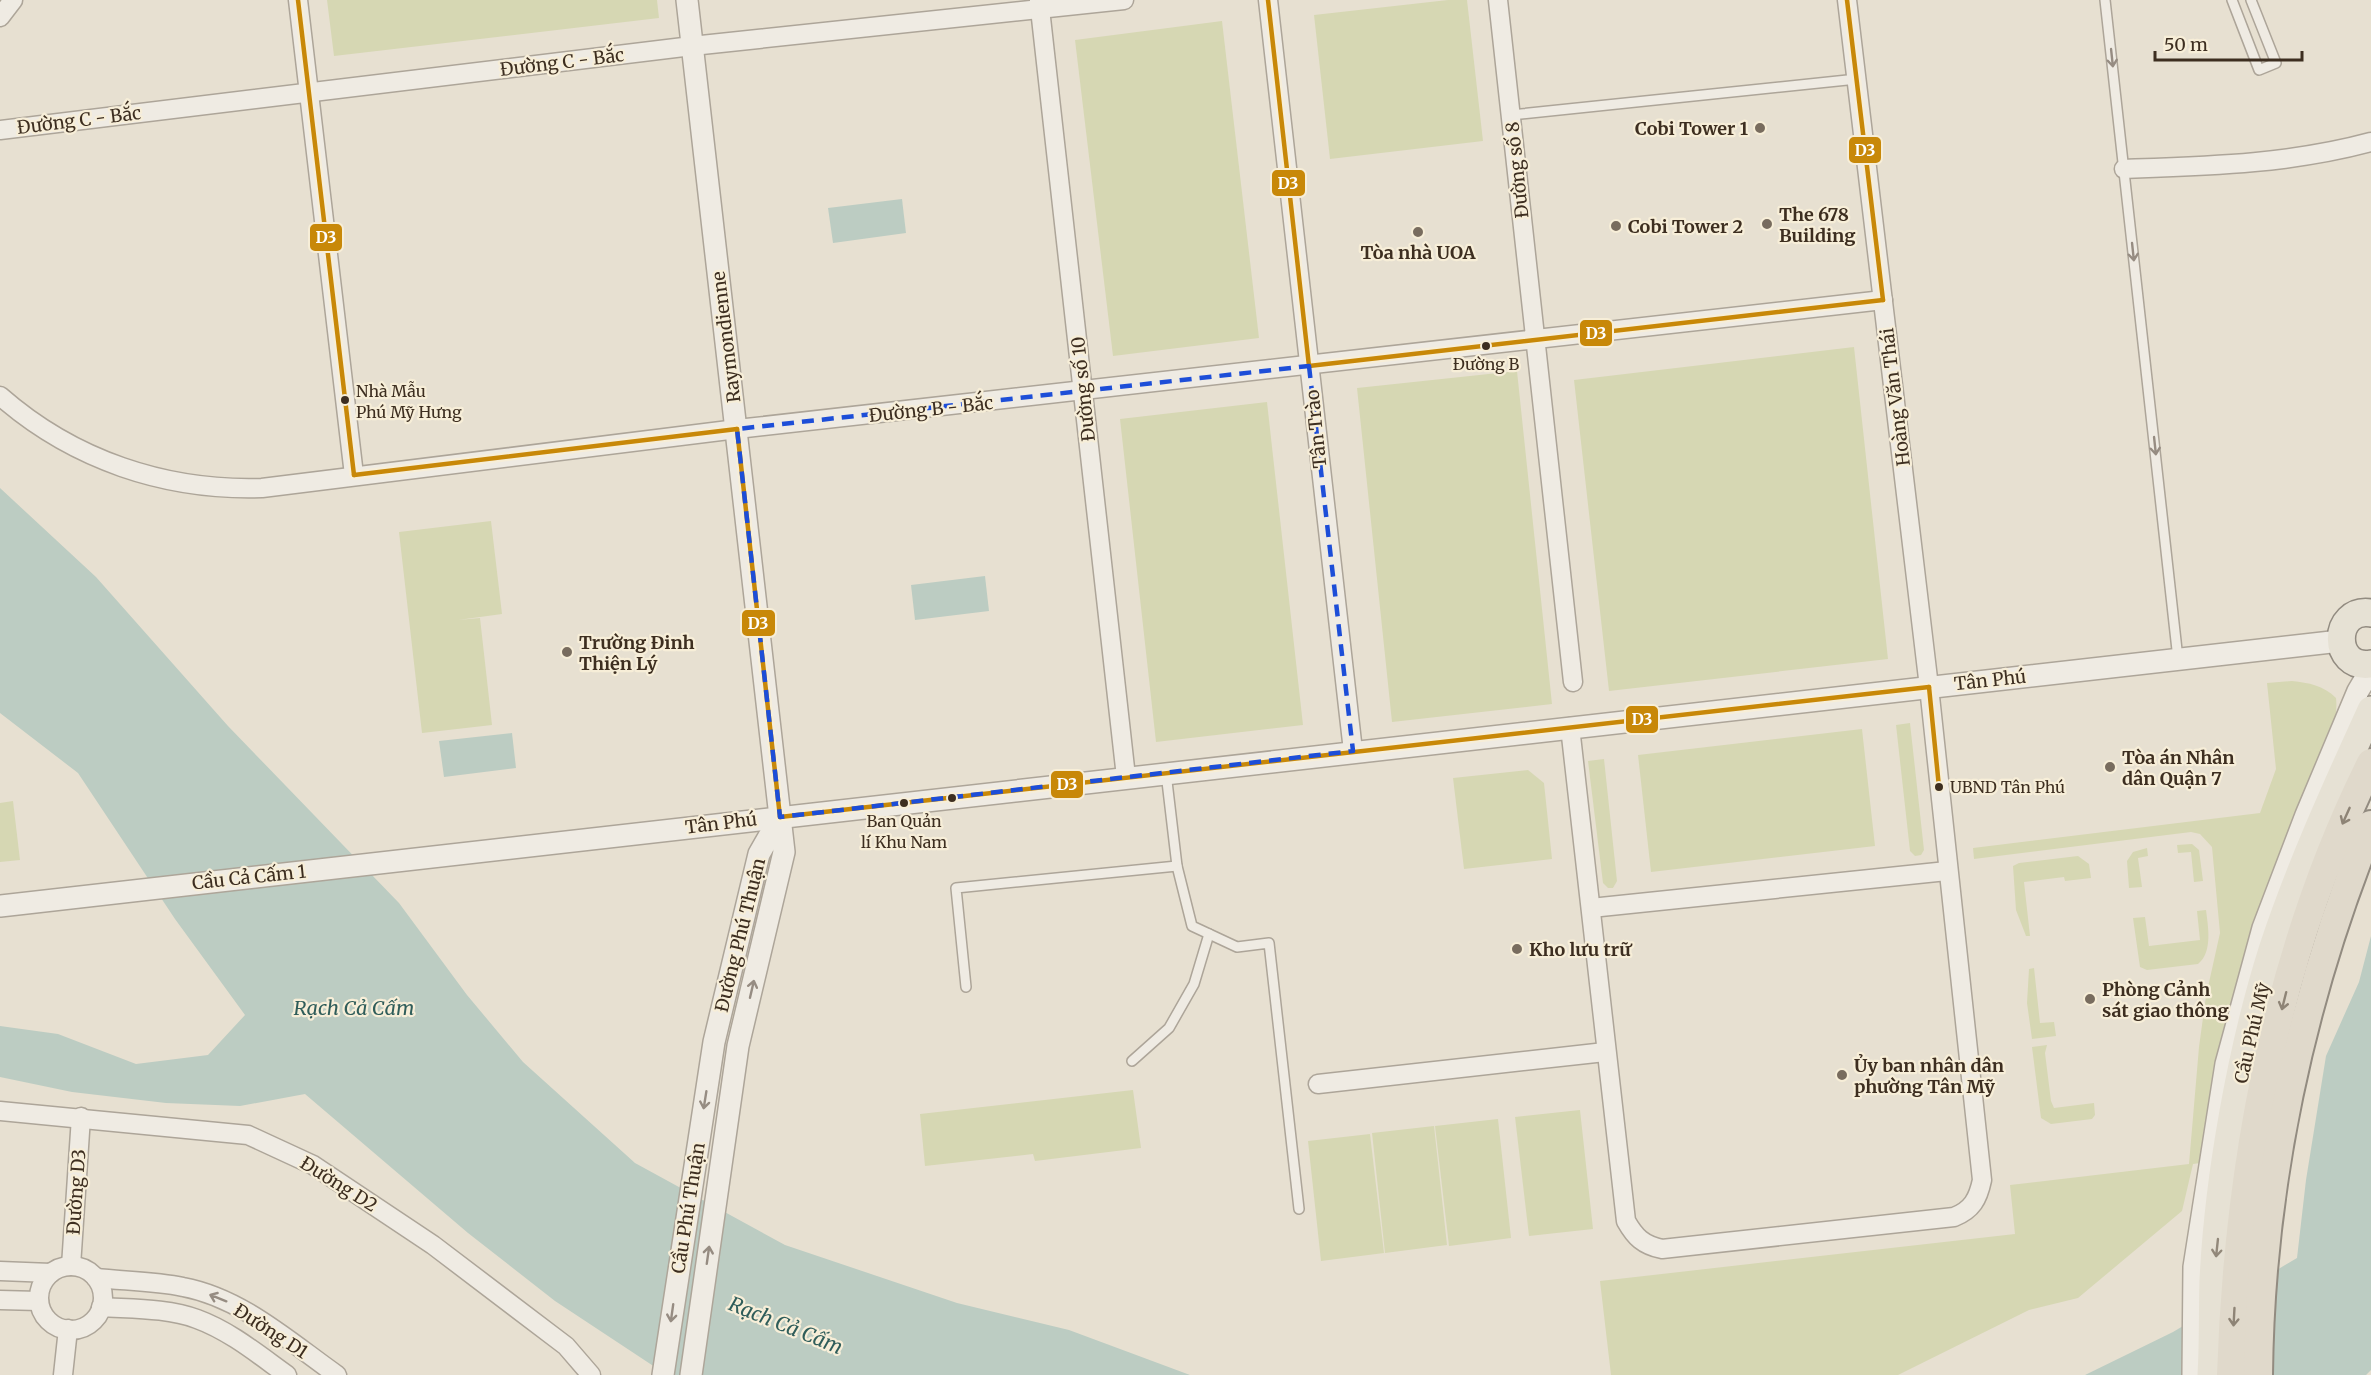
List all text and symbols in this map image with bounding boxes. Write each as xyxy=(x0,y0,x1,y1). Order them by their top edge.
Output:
scale bar xyxy=(2155,24,2302,62)
text: 50 m xyxy=(2164,33,2208,56)
street label: Đường C - Bắc xyxy=(498,41,625,81)
one-way arrow xyxy=(2107,48,2118,68)
street label: Đường C - Bắc xyxy=(15,99,142,139)
place label: Cobi Tower 1 xyxy=(1635,117,1748,140)
street label: Đường số 8 xyxy=(1500,121,1534,219)
marker: Cobi Tower 1 xyxy=(1753,121,1767,135)
line badge: D3 xyxy=(1848,136,1882,164)
text: D3 xyxy=(1855,140,1875,160)
line badge: D3 xyxy=(1271,169,1306,197)
text: D3 xyxy=(1278,173,1298,193)
place label: The 678 Building xyxy=(1779,203,1855,247)
place label: Cobi Tower 2 xyxy=(1628,215,1743,238)
marker: The 678 Building xyxy=(1760,217,1774,231)
marker: Cobi Tower 2 xyxy=(1609,219,1623,233)
line badge: D3 xyxy=(309,223,343,252)
marker: Tòa nhà UOA xyxy=(1411,225,1425,239)
text: D3 xyxy=(316,227,336,247)
place label: Tòa nhà UOA xyxy=(1360,241,1476,264)
one-way arrow xyxy=(2128,242,2139,261)
street label: Raymondienne xyxy=(707,270,745,404)
line badge: D3 xyxy=(1579,319,1613,347)
text: D3 xyxy=(1586,323,1606,343)
street label: Hoàng Văn Thái xyxy=(1875,327,1915,467)
street label: Đường số 10 xyxy=(1066,335,1100,443)
marker: Đường B xyxy=(1480,340,1492,352)
place label: Đường B xyxy=(1453,354,1520,374)
place label: Nhà Mẫu Phú Mỹ Hưng xyxy=(356,381,462,422)
street label: Đường B - Bắc xyxy=(867,389,994,427)
street label: Tân Trào xyxy=(1300,389,1332,469)
marker: Nhà Mẫu Phú Mỹ Hưng xyxy=(339,394,351,406)
one-way arrow xyxy=(2150,435,2161,455)
line badge: D3 xyxy=(741,609,776,637)
text: D3 xyxy=(748,613,768,633)
place label: Trường Đinh Thiện Lý xyxy=(579,631,695,675)
marker: Trường Đinh Thiện Lý xyxy=(560,645,574,659)
street label: Tân Phú xyxy=(1953,665,2027,695)
line badge: D3 xyxy=(1625,705,1659,734)
text: D3 xyxy=(1632,709,1652,729)
place label: Tòa án Nhân dân Quận 7 xyxy=(2122,746,2235,790)
marker: Tòa án Nhân dân Quận 7 xyxy=(2103,760,2117,774)
line badge: D3 xyxy=(1050,770,1084,799)
text: D3 xyxy=(1057,774,1077,794)
place label: UBND Tân Phú xyxy=(1950,777,2065,797)
marker: UBND Tân Phú xyxy=(1933,781,1945,793)
unlabelled marker xyxy=(946,792,958,804)
marker: Ban Quản lí Khu Nam xyxy=(898,797,910,809)
street label: Tân Phú xyxy=(684,807,758,839)
one-way arrow xyxy=(2340,807,2351,825)
place label: Ban Quản lí Khu Nam xyxy=(861,811,947,852)
street label: Đường Phú Thuận xyxy=(710,855,770,1014)
street label: Cầu Cả Cấm 1 xyxy=(191,860,307,894)
place label: Kho lưu trữ xyxy=(1529,938,1633,961)
marker: Kho lưu trữ xyxy=(1510,942,1524,956)
place label: Phòng Cảnh sát giao thông xyxy=(2102,978,2229,1022)
one-way arrow xyxy=(746,980,758,999)
street label: Cầu Phú Mỹ xyxy=(2229,980,2275,1086)
one-way arrow xyxy=(2277,991,2289,1010)
marker: Phòng Cảnh sát giao thông xyxy=(2083,992,2097,1006)
water label: Rạch Cả Cấm xyxy=(294,995,414,1020)
place label: Ủy ban nhân dân phường Tân Mỹ xyxy=(1854,1053,2004,1098)
marker: Ủy ban nhân dân phường Tân Mỹ xyxy=(1835,1068,1849,1082)
one-way arrow xyxy=(699,1089,710,1109)
street label: Cầu Phú Thuận xyxy=(666,1141,710,1275)
street label: Đường D3 xyxy=(62,1148,90,1236)
street label: Đường D2 xyxy=(296,1151,382,1217)
one-way arrow xyxy=(2211,1237,2222,1257)
one-way arrow xyxy=(702,1245,713,1265)
water label: Rạch Cả Cấm xyxy=(725,1291,847,1359)
one-way arrow xyxy=(209,1292,227,1303)
street label: Đường D1 xyxy=(230,1298,312,1364)
one-way arrow xyxy=(667,1303,678,1323)
one-way arrow xyxy=(2228,1307,2239,1327)

